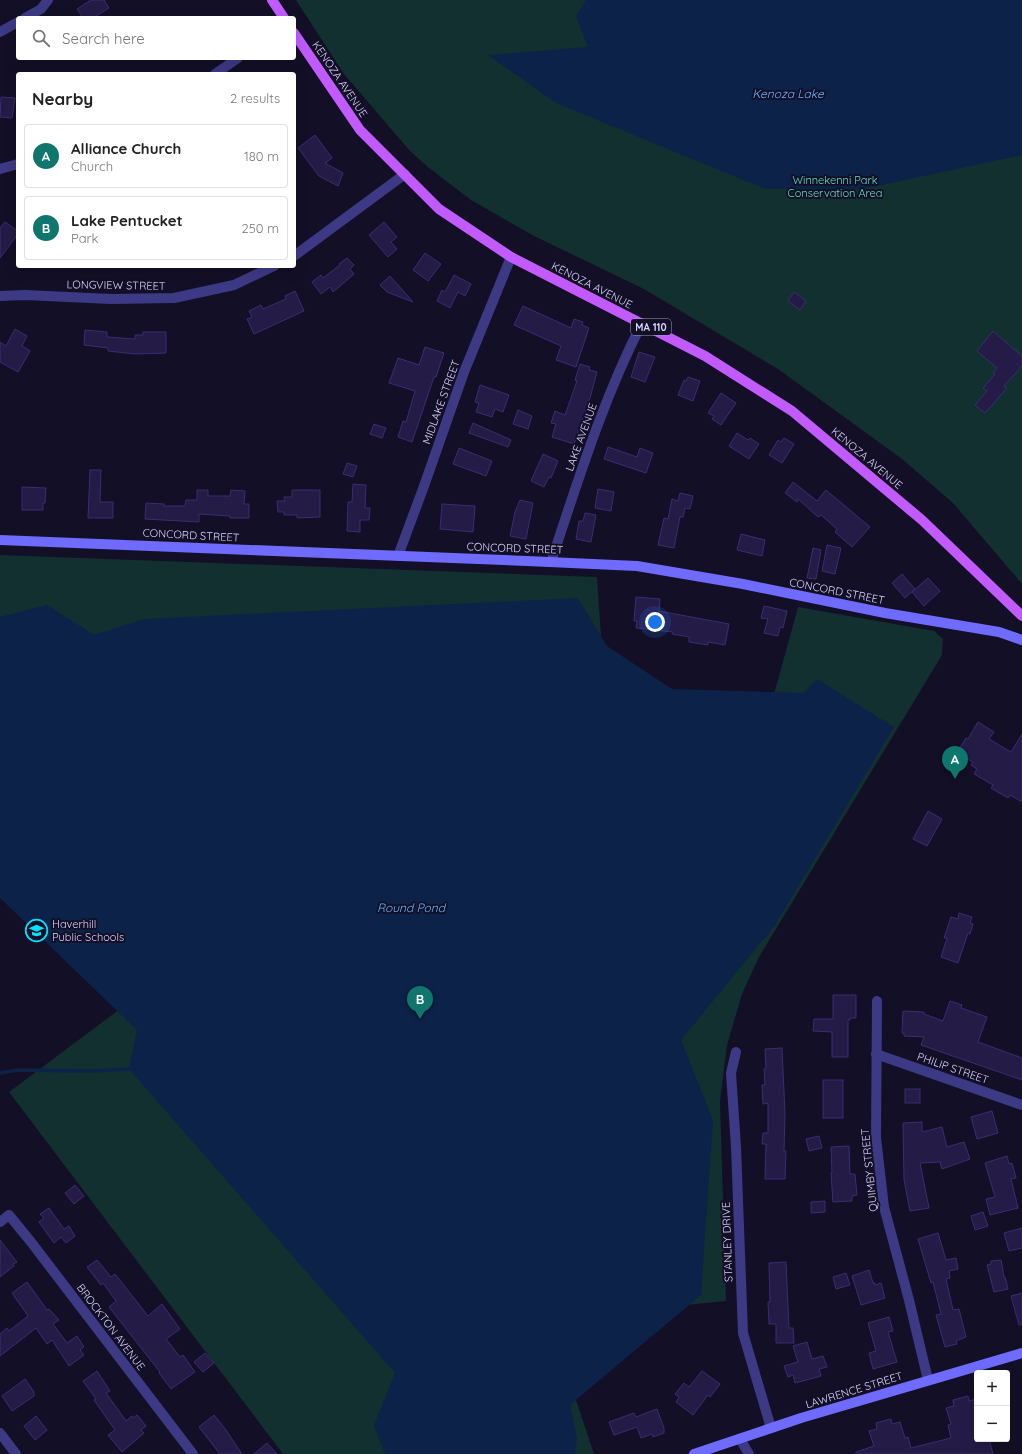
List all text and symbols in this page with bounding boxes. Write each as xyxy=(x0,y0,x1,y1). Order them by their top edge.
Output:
search box xyxy=(16,16,296,60)
icon: search xyxy=(30,27,52,49)
text: Search here xyxy=(62,29,145,48)
street label: KENOZA AVENUE xyxy=(309,38,371,120)
water label: Kenoza Lake xyxy=(752,86,825,101)
text: Nearby xyxy=(32,88,93,109)
text: 2 results xyxy=(230,90,280,106)
text: Alliance Church xyxy=(71,139,181,158)
text: A xyxy=(42,148,50,164)
text: 180 m xyxy=(244,148,279,164)
text: Church xyxy=(71,158,113,174)
park label: Winnekenni Park Conservation Area xyxy=(788,173,882,200)
text: Lake Pentucket xyxy=(71,211,183,230)
text: B xyxy=(42,220,50,236)
text: 250 m xyxy=(242,220,279,236)
text: Park xyxy=(71,230,99,246)
street label: KENOZA AVENUE xyxy=(549,259,635,311)
street label: LONGVIEW STREET xyxy=(66,277,166,293)
road number: MA 110 xyxy=(631,319,671,335)
street label: MIDLAKE STREET xyxy=(419,358,463,446)
street label: LAKE AVENUE xyxy=(562,401,600,473)
street label: KENOZA AVENUE xyxy=(828,424,906,492)
street label: CONCORD STREET xyxy=(142,525,240,545)
street label: CONCORD STREET xyxy=(466,539,564,557)
street label: CONCORD STREET xyxy=(788,575,886,607)
your location xyxy=(645,612,665,632)
pin: A xyxy=(942,746,968,779)
water label: Round Pond xyxy=(377,900,447,915)
school or university icon: Haverhill Public Schools xyxy=(23,917,49,943)
place label: Haverhill Public Schools xyxy=(52,917,124,944)
pin: B xyxy=(407,986,433,1019)
street label: PHILIP STREET xyxy=(915,1049,991,1087)
street label: QUIMBY STREET xyxy=(858,1127,880,1212)
street label: STANLEY DRIVE xyxy=(719,1202,735,1282)
street label: BROCKTON AVENUE xyxy=(74,1281,148,1373)
street label: LAWRENCE STREET xyxy=(804,1368,905,1411)
map controls xyxy=(974,1370,1010,1442)
button: + xyxy=(974,1370,1010,1406)
button: − xyxy=(974,1406,1010,1442)

